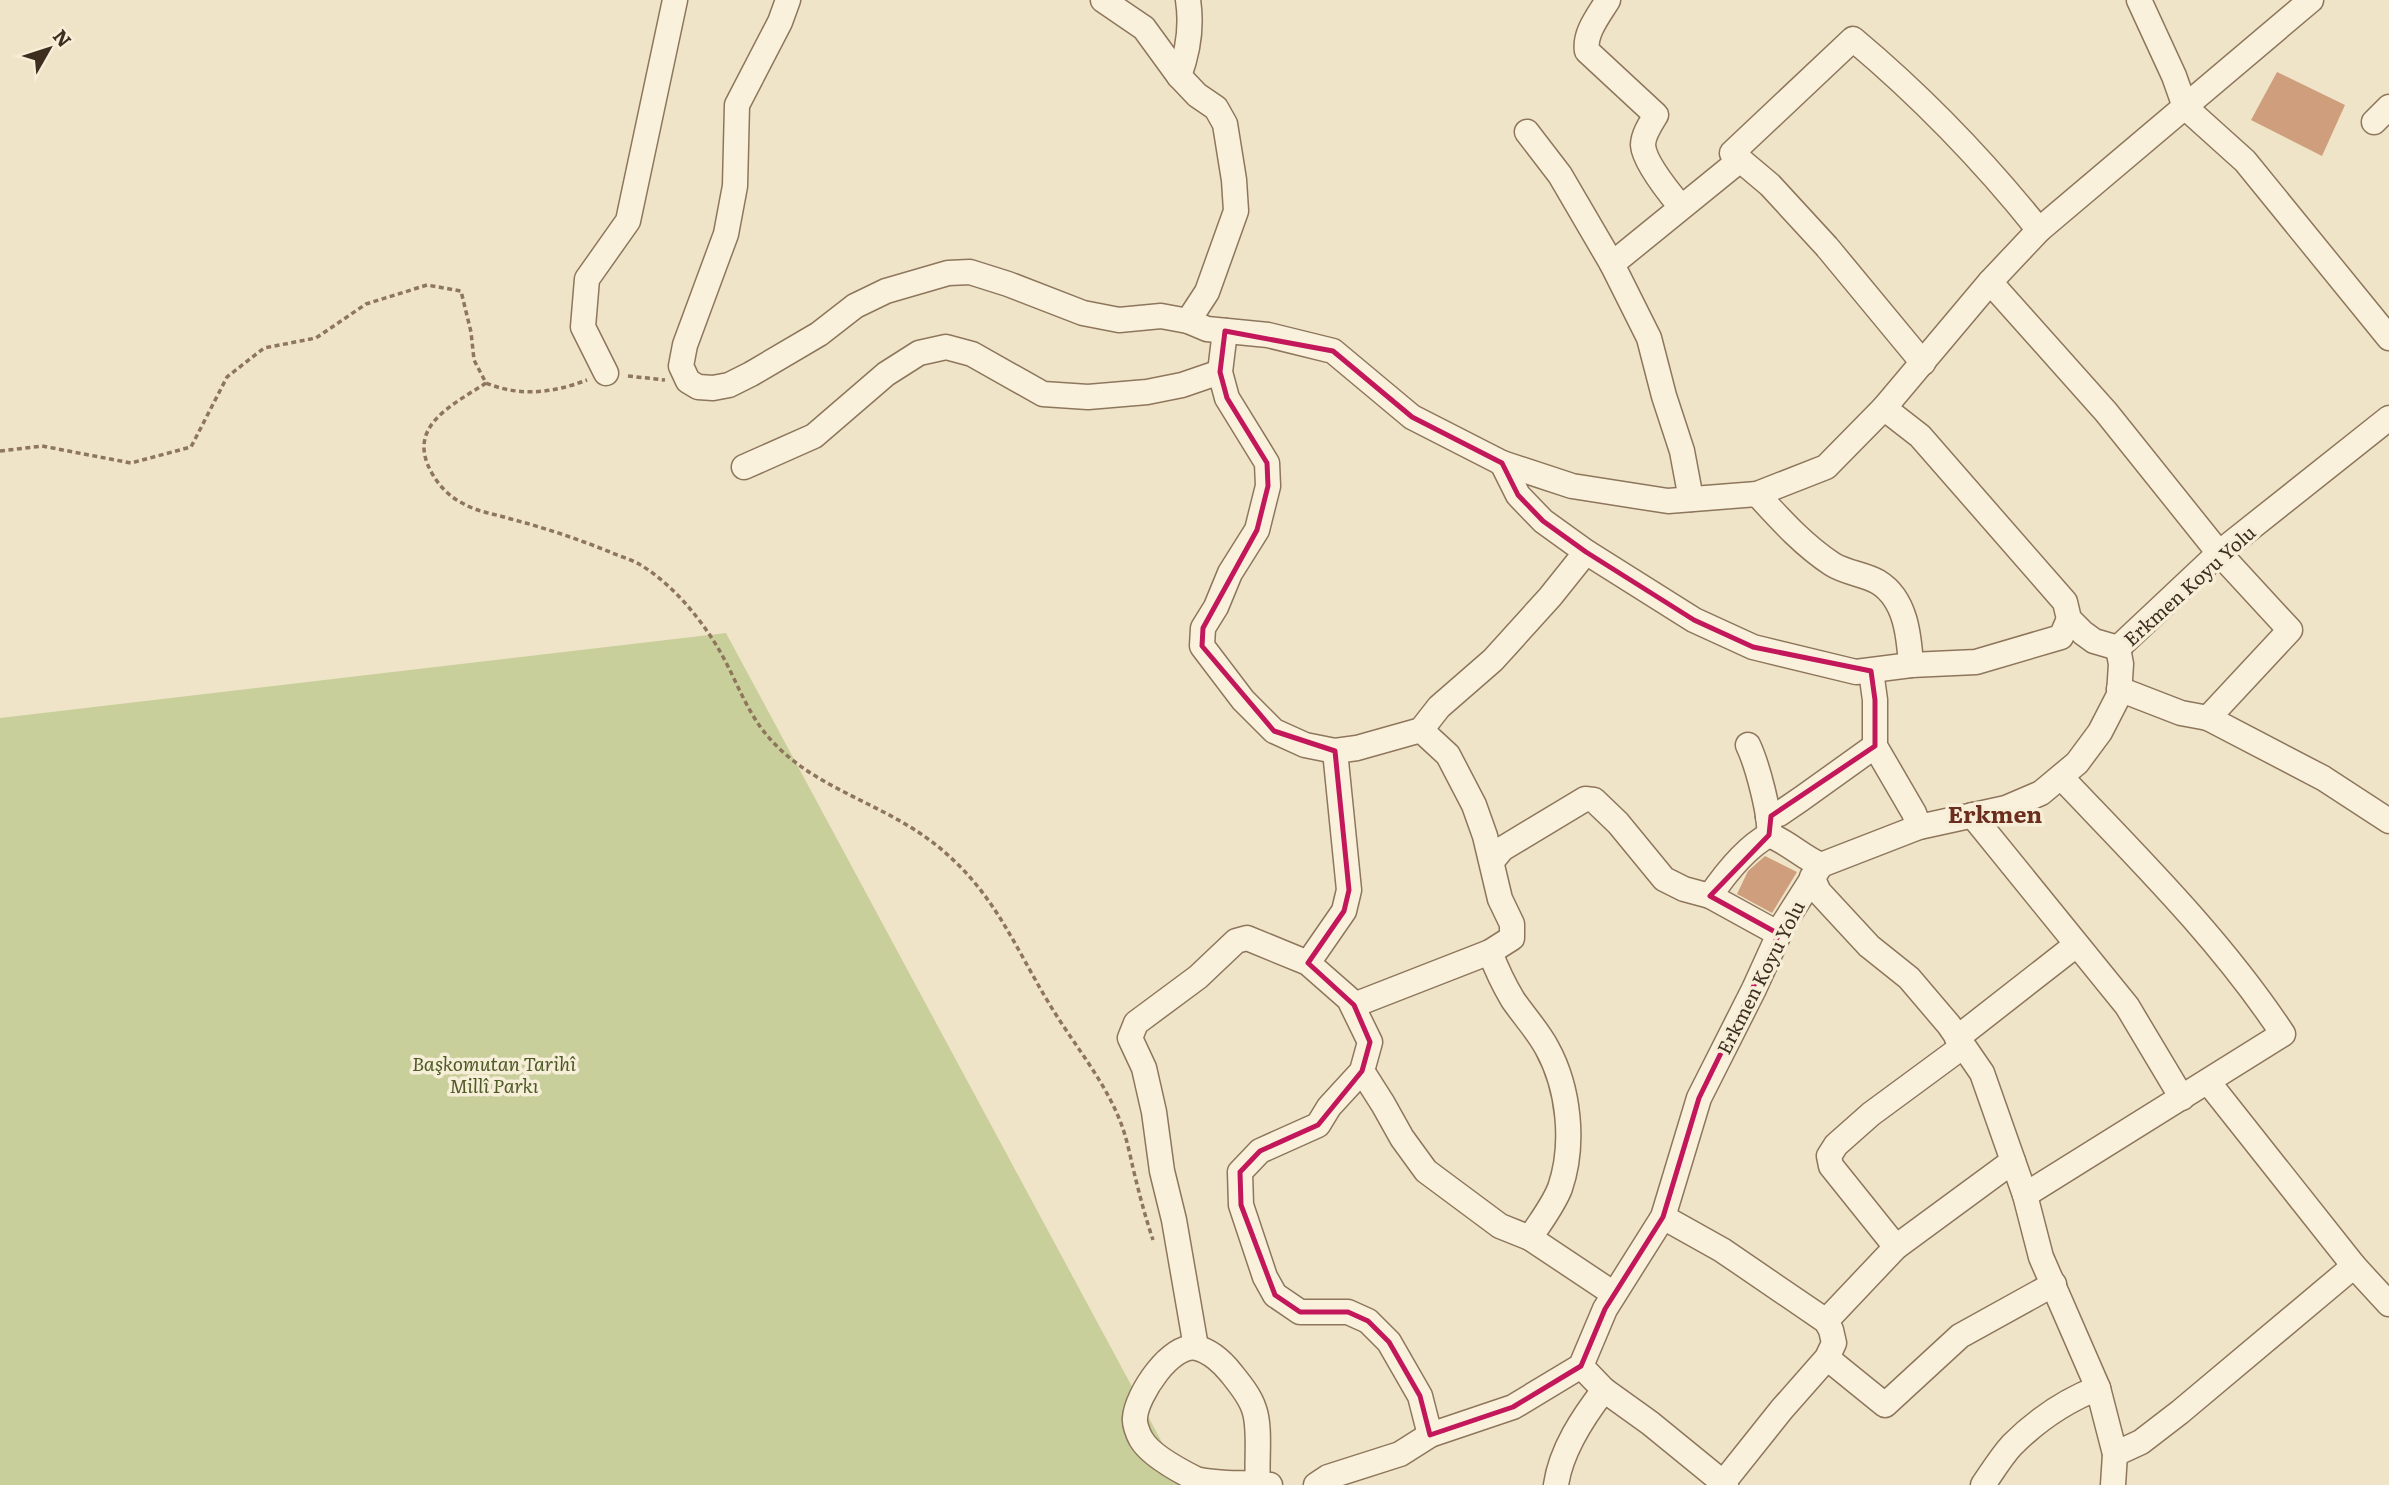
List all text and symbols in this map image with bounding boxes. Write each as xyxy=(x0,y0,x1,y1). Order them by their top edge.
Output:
north arrow xyxy=(14,14,84,84)
text: N xyxy=(47,23,79,53)
street label: Erkmen Koyu Yolu xyxy=(2117,518,2261,652)
district label: Erkmen xyxy=(1948,796,2042,830)
street label: Erkmen Koyu Yolu xyxy=(1709,895,1811,1059)
park label: Başkomutan Tarihî Millî Parkı xyxy=(412,1049,576,1099)

